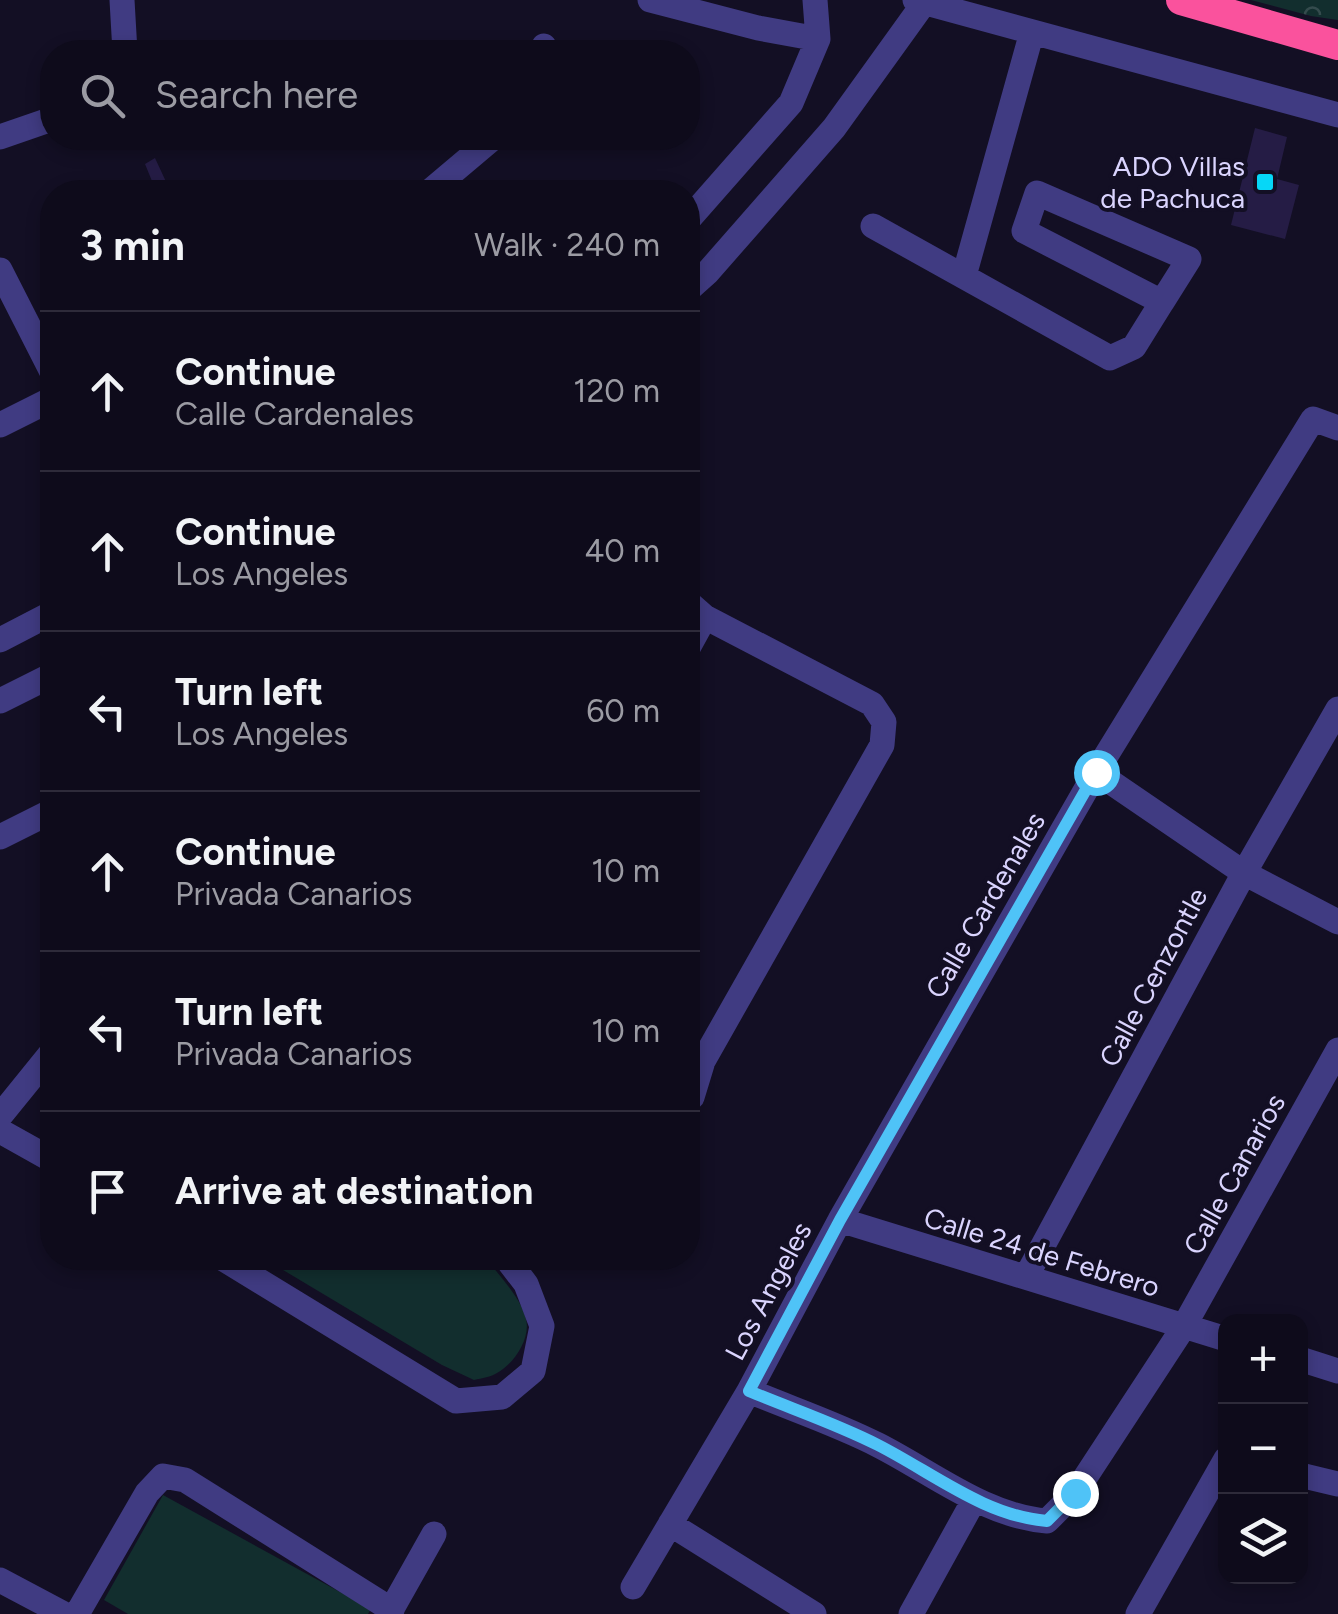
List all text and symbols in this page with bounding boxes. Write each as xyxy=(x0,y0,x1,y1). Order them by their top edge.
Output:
search box xyxy=(40,40,700,150)
icon: search xyxy=(75,68,130,123)
text: Search here xyxy=(155,72,358,118)
place label: ADO Villas de Pachuca xyxy=(1100,149,1245,215)
marker: ADO Villas de Pachuca xyxy=(1254,171,1276,193)
text: 3 min xyxy=(80,220,185,271)
text: Walk · 240 m xyxy=(474,226,660,264)
text: Continue xyxy=(175,349,336,395)
icon: ahead xyxy=(80,364,135,419)
text: 120 m xyxy=(573,372,660,410)
text: Calle Cardenales xyxy=(175,395,414,433)
text: Continue xyxy=(175,509,336,555)
icon: ahead xyxy=(80,524,135,579)
text: 40 m xyxy=(584,532,660,570)
text: Los Angeles xyxy=(175,555,348,593)
text: Turn left xyxy=(175,669,323,715)
icon: left xyxy=(80,684,135,739)
text: 60 m xyxy=(586,692,660,730)
text: Los Angeles xyxy=(175,715,348,753)
route start xyxy=(1074,750,1120,796)
street label: Calle Cardenales xyxy=(918,806,1052,1004)
text: Continue xyxy=(175,829,336,875)
icon: ahead xyxy=(80,844,135,899)
text: 10 m xyxy=(591,852,660,890)
text: Privada Canarios xyxy=(175,875,412,913)
street label: Calle Cenzontle xyxy=(1092,882,1214,1072)
text: Turn left xyxy=(175,989,323,1035)
icon: left xyxy=(80,1004,135,1059)
text: 10 m xyxy=(591,1012,660,1050)
text: Privada Canarios xyxy=(175,1035,412,1073)
street label: Calle Canarios xyxy=(1176,1088,1292,1260)
icon: arrive xyxy=(80,1164,135,1219)
text: Arrive at destination xyxy=(175,1168,533,1214)
street label: Calle 24 de Febrero xyxy=(920,1200,1164,1304)
street label: Los Angeles xyxy=(717,1216,819,1366)
map controls xyxy=(1218,1314,1308,1584)
button: + xyxy=(1218,1314,1308,1404)
button: − xyxy=(1218,1404,1308,1494)
route end xyxy=(1053,1471,1099,1517)
button: layers xyxy=(1218,1494,1308,1584)

